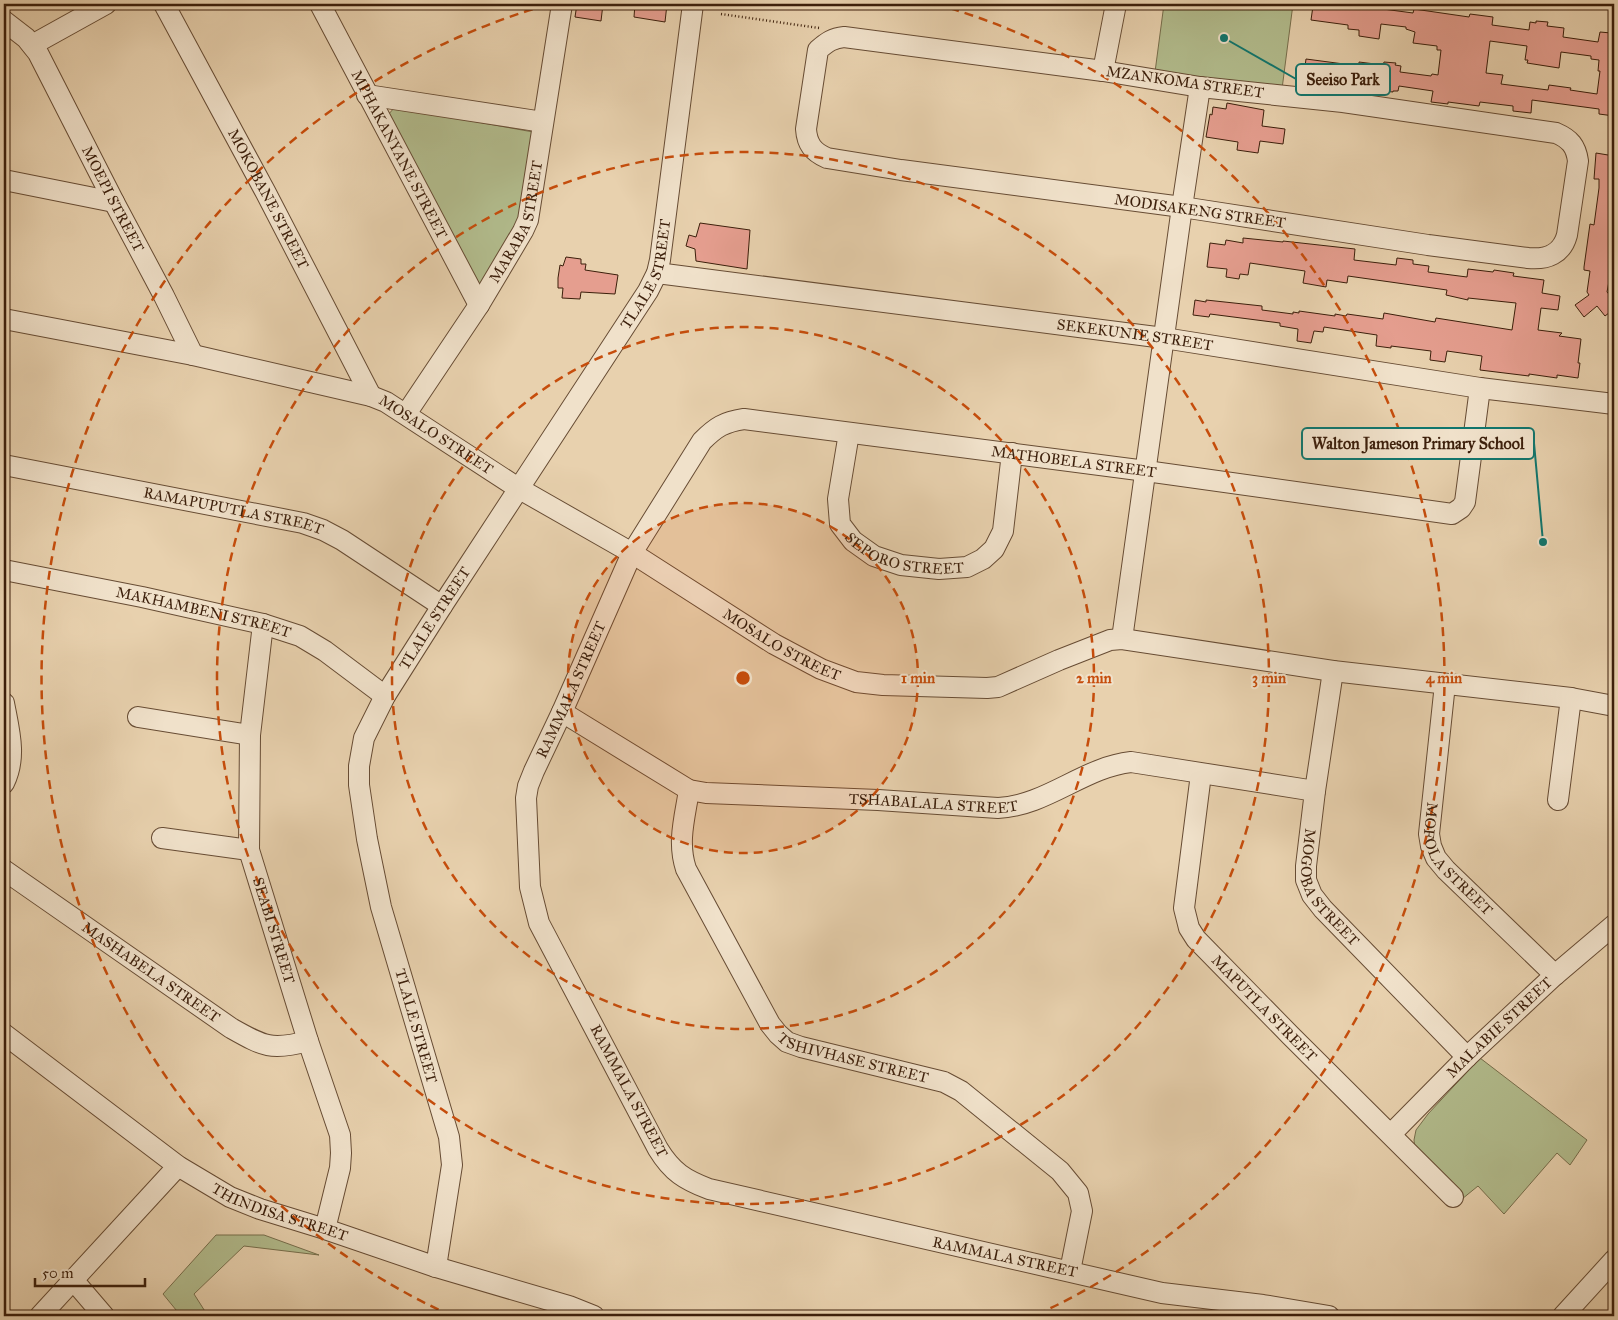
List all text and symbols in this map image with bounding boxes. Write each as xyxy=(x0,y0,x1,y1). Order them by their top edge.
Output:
street label: MZANKOMA STREET xyxy=(1105,62,1265,102)
callout: Seeiso Park xyxy=(1296,64,1390,95)
street label: MPHAKANYANE STREET xyxy=(348,67,451,242)
text: Seeiso Park xyxy=(1306,70,1380,89)
street label: MOKOBANE STREET xyxy=(224,126,313,272)
street label: MOEPI STREET xyxy=(78,143,148,255)
street label: MARABA STREET xyxy=(485,159,546,286)
street label: MODISAKENG STREET xyxy=(1113,190,1287,232)
street label: TLALE STREET xyxy=(617,218,674,333)
street label: SEKEKUNIE STREET xyxy=(1056,315,1214,355)
street label: MOSALO STREET xyxy=(376,391,497,478)
callout: Walton Jameson Primary School xyxy=(1302,428,1534,459)
text: Walton Jameson Primary School xyxy=(1312,434,1525,454)
street label: MATHOBELA STREET xyxy=(990,442,1158,481)
street label: RAMAPUPUTLA STREET xyxy=(142,483,326,539)
street label: SEPORO STREET xyxy=(841,529,964,578)
street label: TLALE STREET xyxy=(395,563,474,673)
street label: MAKHAMBENI STREET xyxy=(115,583,293,641)
street label: MOSALO STREET xyxy=(720,605,843,685)
street label: RAMMALA STREET xyxy=(532,619,610,761)
centre of rings xyxy=(734,669,752,687)
text: 1 min xyxy=(901,669,936,687)
text: 2 min xyxy=(1076,669,1113,687)
text: 3 min xyxy=(1252,669,1287,688)
text: 4 min xyxy=(1426,669,1463,688)
street label: TSHABALALA STREET xyxy=(848,790,1020,817)
street label: MOFOLA STREET xyxy=(1420,801,1496,919)
street label: MOGOBA STREET xyxy=(1297,828,1363,950)
street label: SEABI STREET xyxy=(249,875,299,986)
street label: MASHABELA STREET xyxy=(78,918,223,1026)
street label: MAPUTLA STREET xyxy=(1208,951,1321,1065)
street label: TLALE STREET xyxy=(391,967,441,1085)
street label: MALABIE STREET xyxy=(1443,973,1556,1082)
street label: RAMMALA STREET xyxy=(586,1022,672,1160)
street label: TSHIVHASE STREET xyxy=(774,1029,930,1087)
street label: THINDISA STREET xyxy=(208,1179,350,1245)
street label: RAMMALA STREET xyxy=(931,1233,1079,1281)
scale bar xyxy=(35,1255,145,1287)
text: 50 m xyxy=(42,1264,74,1282)

